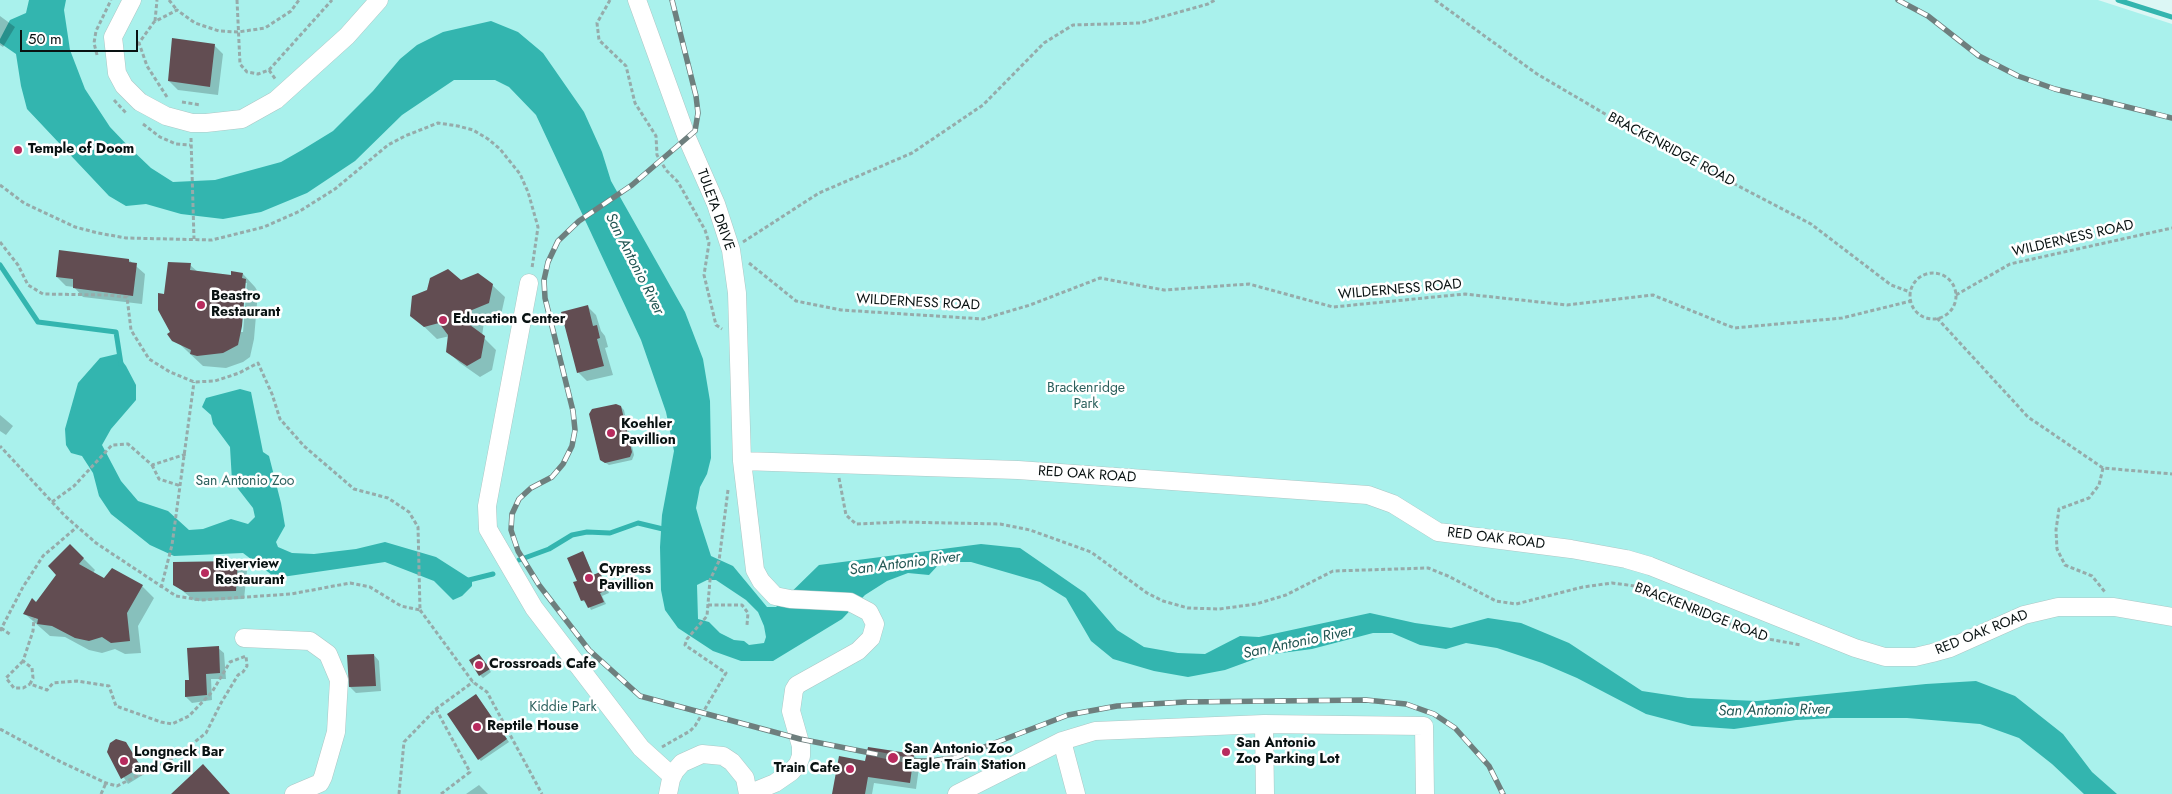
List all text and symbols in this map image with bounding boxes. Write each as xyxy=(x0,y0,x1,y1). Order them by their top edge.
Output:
scale bar xyxy=(22,20,140,52)
text: 50 m xyxy=(28,28,62,50)
street label: BRACKENRIDGE ROAD xyxy=(1605,109,1737,191)
place label: Temple of Doom xyxy=(28,142,134,158)
marker: Temple of Doom xyxy=(12,144,24,156)
street label: TULETA DRIVE xyxy=(692,167,738,253)
water label: San Antonio River xyxy=(601,210,667,318)
street label: WILDERNESS ROAD xyxy=(2011,217,2135,261)
street label: WILDERNESS ROAD xyxy=(1338,276,1462,304)
place label: Beastro Restaurant xyxy=(211,289,280,322)
street label: WILDERNESS ROAD xyxy=(856,291,980,315)
marker: Beastro Restaurant xyxy=(195,299,207,311)
place label: Education Center xyxy=(453,312,566,328)
marker: Education Center xyxy=(437,314,449,326)
park label: Brackenridge Park xyxy=(1047,381,1125,414)
place label: Koehler Pavillion xyxy=(621,417,676,450)
marker: Koehler Pavillion xyxy=(605,427,617,439)
street label: RED OAK ROAD xyxy=(1037,463,1137,487)
park label: San Antonio Zoo xyxy=(196,474,294,490)
street label: RED OAK ROAD xyxy=(1446,525,1546,553)
water label: San Antonio River xyxy=(849,548,961,580)
place label: Riverview Restaurant xyxy=(215,557,284,590)
place label: Cypress Pavillion xyxy=(599,562,654,594)
marker: Riverview Restaurant xyxy=(199,567,211,579)
marker: Cypress Pavillion xyxy=(583,572,595,584)
street label: BRACKENRIDGE ROAD xyxy=(1632,580,1770,646)
street label: RED OAK ROAD xyxy=(1933,607,2031,659)
water label: San Antonio River xyxy=(1242,623,1354,663)
place label: Crossroads Cafe xyxy=(489,657,596,673)
marker: Crossroads Cafe xyxy=(473,659,485,671)
park label: Kiddie Park xyxy=(529,700,597,716)
water label: San Antonio River xyxy=(1718,701,1830,721)
place label: Reptile House xyxy=(487,719,579,735)
marker: Reptile House xyxy=(471,721,483,733)
place label: San Antonio Zoo Parking Lot xyxy=(1236,736,1339,769)
place label: San Antonio Zoo Eagle Train Station xyxy=(904,742,1026,774)
place label: Longneck Bar and Grill xyxy=(134,745,224,778)
marker: San Antonio Zoo Parking Lot xyxy=(1220,746,1232,758)
marker: San Antonio Zoo Eagle Train Station xyxy=(886,751,900,765)
marker: Longneck Bar and Grill xyxy=(118,755,130,767)
place label: Train Cafe xyxy=(774,761,840,777)
marker: Train Cafe xyxy=(844,763,856,775)

